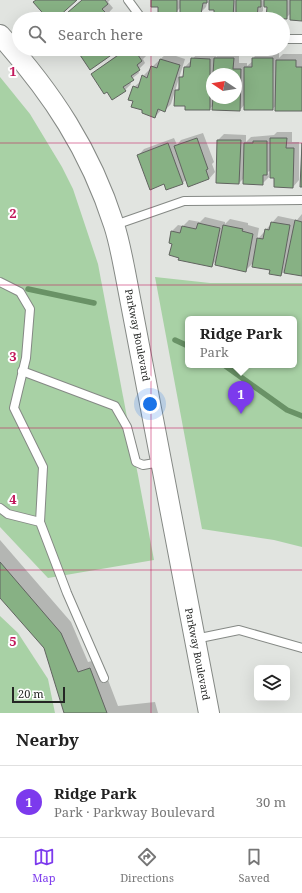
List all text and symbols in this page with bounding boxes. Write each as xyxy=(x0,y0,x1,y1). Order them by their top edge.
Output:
search box xyxy=(12,12,290,56)
icon: search xyxy=(26,23,48,45)
text: Search here xyxy=(58,24,143,44)
text: 1 xyxy=(9,62,17,80)
north arrow xyxy=(206,68,242,104)
text: 2 xyxy=(9,204,17,222)
street label: Parkway Boulevard xyxy=(122,288,154,382)
popup xyxy=(185,316,297,368)
text: Ridge Park xyxy=(200,323,282,343)
text: Park xyxy=(200,343,229,361)
text: 3 xyxy=(9,347,17,365)
pin: 1 xyxy=(228,381,254,414)
your location xyxy=(140,394,160,414)
text: 4 xyxy=(9,490,17,508)
street label: Parkway Boulevard xyxy=(182,607,214,701)
text: 5 xyxy=(9,632,17,650)
map controls xyxy=(254,665,290,701)
button: layers xyxy=(254,665,290,701)
scale bar xyxy=(12,685,65,704)
text: 20 m xyxy=(18,686,44,701)
text: Nearby xyxy=(16,728,79,751)
text: Ridge Park xyxy=(54,783,137,803)
text: 1 xyxy=(25,793,33,811)
text: 30 m xyxy=(256,793,286,811)
text: Park · Parkway Boulevard xyxy=(54,803,215,821)
tab: Map xyxy=(32,846,56,885)
tab: Directions xyxy=(120,846,174,885)
tab: Saved xyxy=(239,846,270,885)

